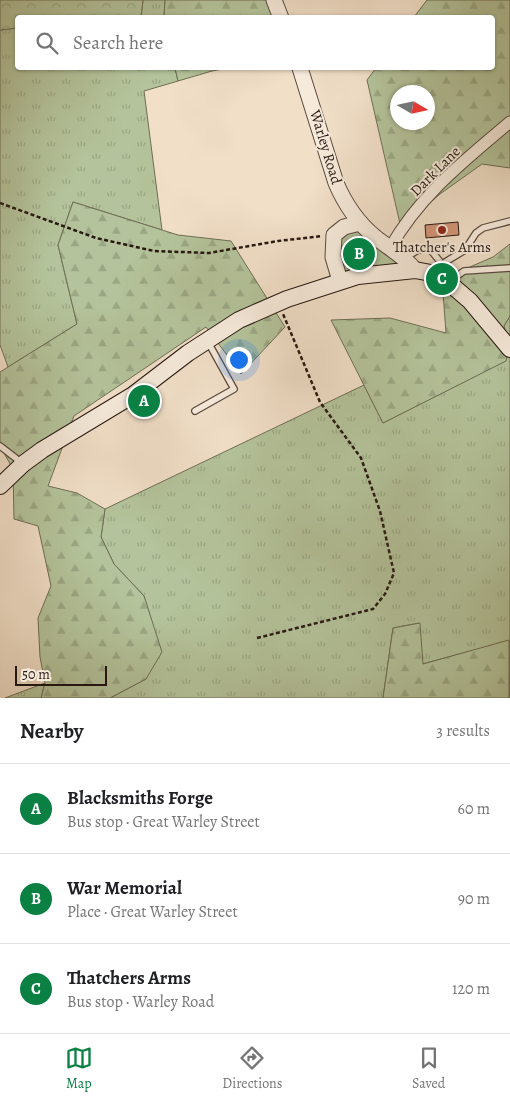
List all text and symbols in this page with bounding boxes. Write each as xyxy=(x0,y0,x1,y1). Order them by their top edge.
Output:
search box xyxy=(15,15,495,70)
icon: search xyxy=(33,29,61,57)
text: Search here xyxy=(73,30,163,56)
north arrow xyxy=(390,85,435,130)
street label: Warley Road xyxy=(305,106,347,188)
street label: Dark Lane xyxy=(406,141,465,200)
marker: Thatcher's Arms xyxy=(436,224,448,236)
pin: B xyxy=(343,235,375,273)
place label: Thatcher's Arms xyxy=(393,237,491,257)
pin: C xyxy=(426,260,458,298)
your location xyxy=(226,347,252,373)
pin: A xyxy=(128,382,160,420)
scale bar xyxy=(15,663,108,686)
text: 50 m xyxy=(22,665,50,684)
text: Nearby xyxy=(20,717,83,745)
text: 3 results xyxy=(436,720,490,742)
text: Blacksmiths Forge xyxy=(67,785,213,811)
text: A xyxy=(31,798,41,820)
text: 60 m xyxy=(458,798,490,820)
text: Bus stop · Great Warley Street xyxy=(67,811,260,833)
text: War Memorial xyxy=(67,875,182,901)
text: B xyxy=(31,888,41,910)
text: 90 m xyxy=(458,888,490,910)
text: Place · Great Warley Street xyxy=(67,901,238,923)
text: Thatchers Arms xyxy=(67,965,191,991)
text: C xyxy=(31,978,41,1000)
text: 120 m xyxy=(452,978,490,1000)
text: Bus stop · Warley Road xyxy=(67,991,214,1013)
tab: Map xyxy=(65,1044,93,1093)
tab: Directions xyxy=(222,1044,282,1093)
tab: Saved xyxy=(412,1044,445,1093)

